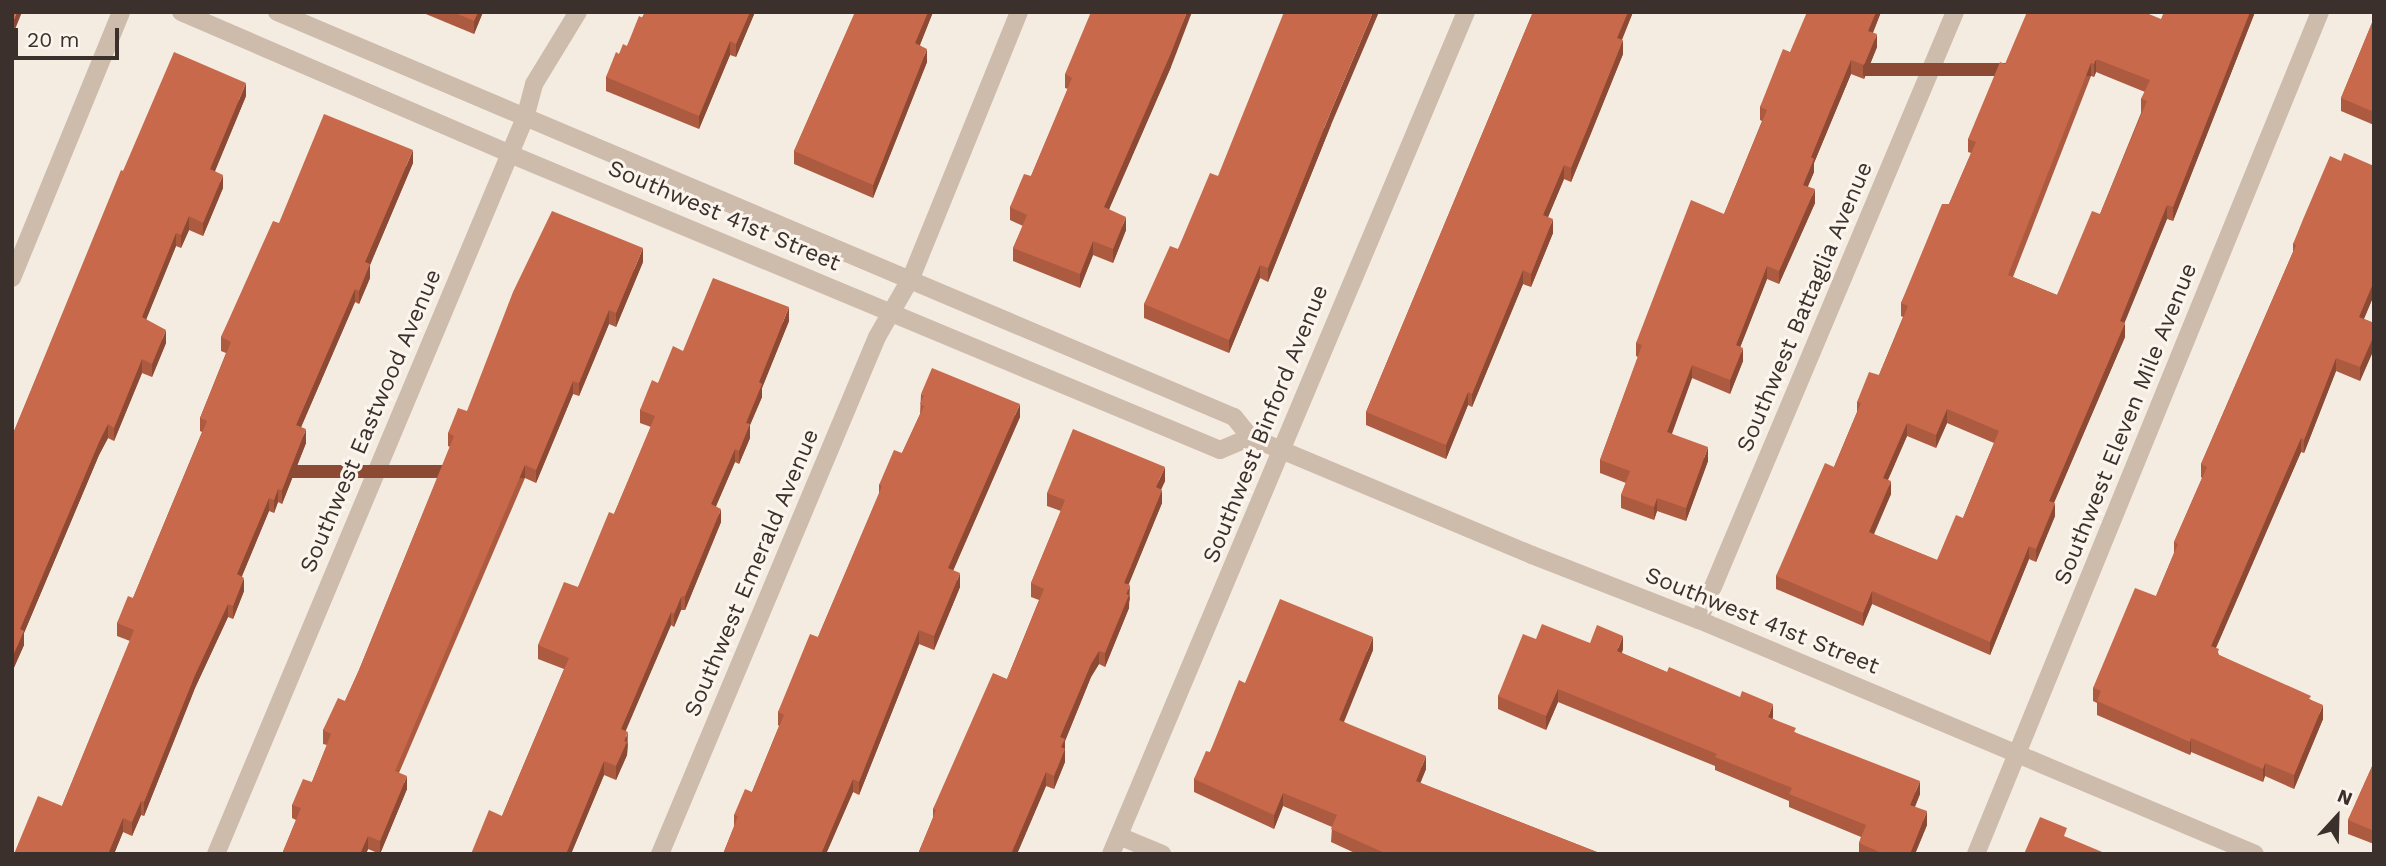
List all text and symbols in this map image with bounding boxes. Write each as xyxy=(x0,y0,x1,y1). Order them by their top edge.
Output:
scale bar xyxy=(18,14,122,58)
text: 20 m xyxy=(27,27,79,52)
street label: Southwest 41st Street xyxy=(604,155,844,277)
street label: Southwest Battaglia Avenue xyxy=(1731,157,1879,457)
street label: Southwest Eleven Mile Avenue xyxy=(2049,259,2203,589)
street label: Southwest Eastwood Avenue xyxy=(294,265,448,577)
street label: Southwest Binford Avenue xyxy=(1197,280,1335,568)
street label: Southwest Emerald Avenue xyxy=(679,425,825,721)
street label: Southwest 41st Street xyxy=(1641,561,1883,681)
north arrow xyxy=(2302,782,2372,852)
text: N xyxy=(2334,784,2356,810)

